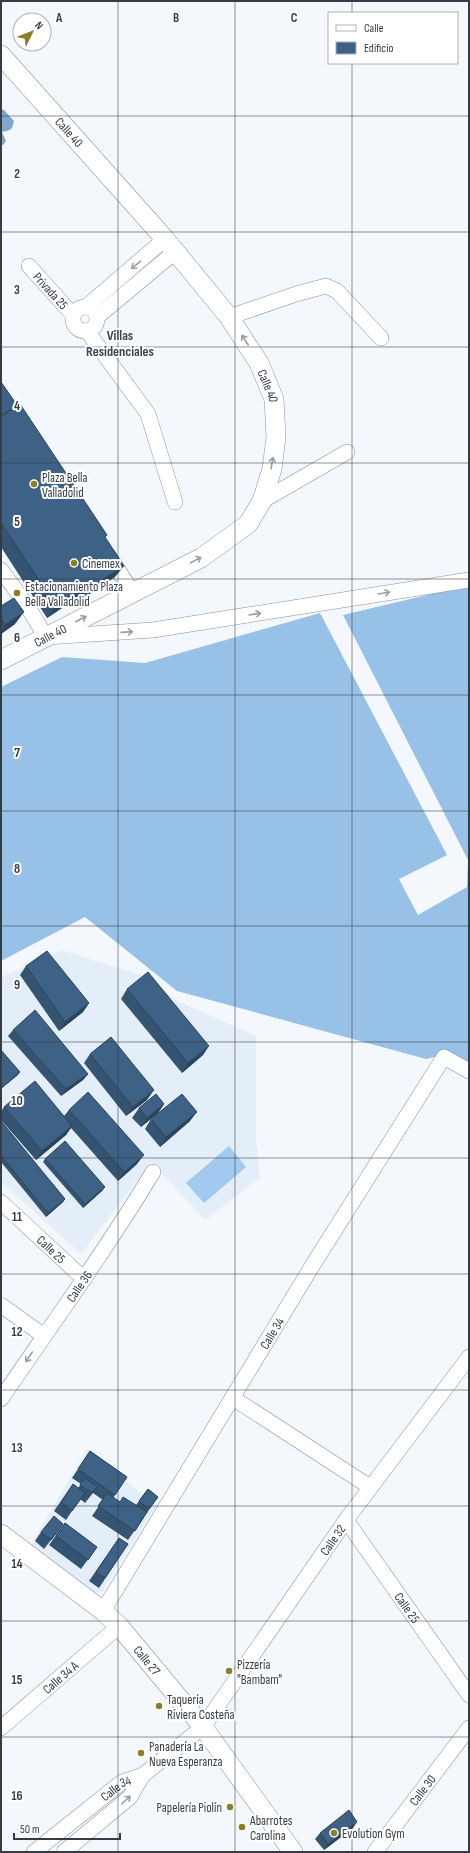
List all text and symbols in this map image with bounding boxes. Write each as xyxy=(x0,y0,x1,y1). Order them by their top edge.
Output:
text: A xyxy=(55,10,63,26)
text: B xyxy=(173,10,179,26)
text: C xyxy=(291,10,298,26)
north arrow xyxy=(12,12,52,52)
legend xyxy=(328,12,458,64)
text: N xyxy=(32,19,46,32)
text: Calle xyxy=(364,21,384,36)
text: Edificio xyxy=(364,41,393,56)
street label: Calle 40 xyxy=(51,114,86,151)
text: 2 xyxy=(14,166,20,182)
one-way arrow xyxy=(131,260,142,269)
street label: Privada 25 xyxy=(29,269,71,313)
text: 3 xyxy=(14,282,20,298)
district label: Villas Residenciales xyxy=(86,327,154,360)
one-way arrow xyxy=(241,335,249,346)
street label: Calle 40 xyxy=(254,367,281,403)
text: 4 xyxy=(14,398,20,414)
one-way arrow xyxy=(269,457,277,470)
place label: Plaza Bella Valladolid xyxy=(42,470,88,501)
marker: Plaza Bella Valladolid xyxy=(29,479,39,489)
text: 5 xyxy=(14,514,20,530)
place label: Cinemex xyxy=(82,556,120,572)
one-way arrow xyxy=(190,556,202,563)
marker: Cinemex xyxy=(69,558,79,568)
place label: Estacionamiento Plaza Bella Valladolid xyxy=(25,579,123,610)
marker: Estacionamiento Plaza Bella Valladolid xyxy=(12,588,22,598)
one-way arrow xyxy=(377,589,390,597)
one-way arrow xyxy=(248,610,261,618)
one-way arrow xyxy=(74,615,86,623)
street label: Calle 40 xyxy=(31,621,70,651)
one-way arrow xyxy=(120,628,133,635)
text: 6 xyxy=(14,630,20,646)
text: 7 xyxy=(14,745,20,761)
text: 8 xyxy=(14,861,20,877)
text: 9 xyxy=(14,977,20,993)
text: 10 xyxy=(11,1093,23,1109)
text: 11 xyxy=(12,1209,22,1225)
street label: Calle 25 xyxy=(33,1232,69,1267)
street label: Calle 36 xyxy=(63,1268,96,1306)
street label: Calle 34 xyxy=(257,1314,288,1352)
text: 12 xyxy=(12,1324,23,1340)
one-way arrow xyxy=(25,1351,33,1363)
text: 13 xyxy=(12,1440,23,1456)
street label: Calle 32 xyxy=(317,1522,349,1559)
text: 14 xyxy=(11,1556,23,1572)
street label: Calle 25 xyxy=(390,1590,423,1627)
street label: Calle 27 xyxy=(130,1643,164,1679)
place label: Pizzería "Bambam" xyxy=(237,1657,282,1688)
street label: Calle 34 A xyxy=(40,1658,82,1697)
marker: Pizzería "Bambam" xyxy=(224,1666,234,1676)
text: 15 xyxy=(12,1672,23,1688)
place label: Taquería Riviera Costeña xyxy=(167,1692,235,1723)
marker: Taquería Riviera Costeña xyxy=(154,1701,164,1711)
place label: Panadería La Nueva Esperanza xyxy=(149,1739,223,1770)
marker: Panadería La Nueva Esperanza xyxy=(136,1748,146,1758)
street label: Calle 34 xyxy=(98,1772,134,1805)
street label: Calle 30 xyxy=(406,1772,440,1809)
text: 16 xyxy=(11,1788,23,1804)
one-way arrow xyxy=(121,1795,131,1805)
place label: Papelería Piolín xyxy=(157,1800,222,1816)
marker: Papelería Piolín xyxy=(225,1802,235,1812)
place label: Abarrotes Carolina xyxy=(249,1813,293,1844)
scale bar xyxy=(14,1815,120,1841)
text: 50 m xyxy=(20,1822,40,1837)
marker: Abarrotes Carolina xyxy=(237,1822,247,1832)
place label: Evolution Gym xyxy=(342,1826,405,1842)
marker: Evolution Gym xyxy=(329,1828,339,1838)

